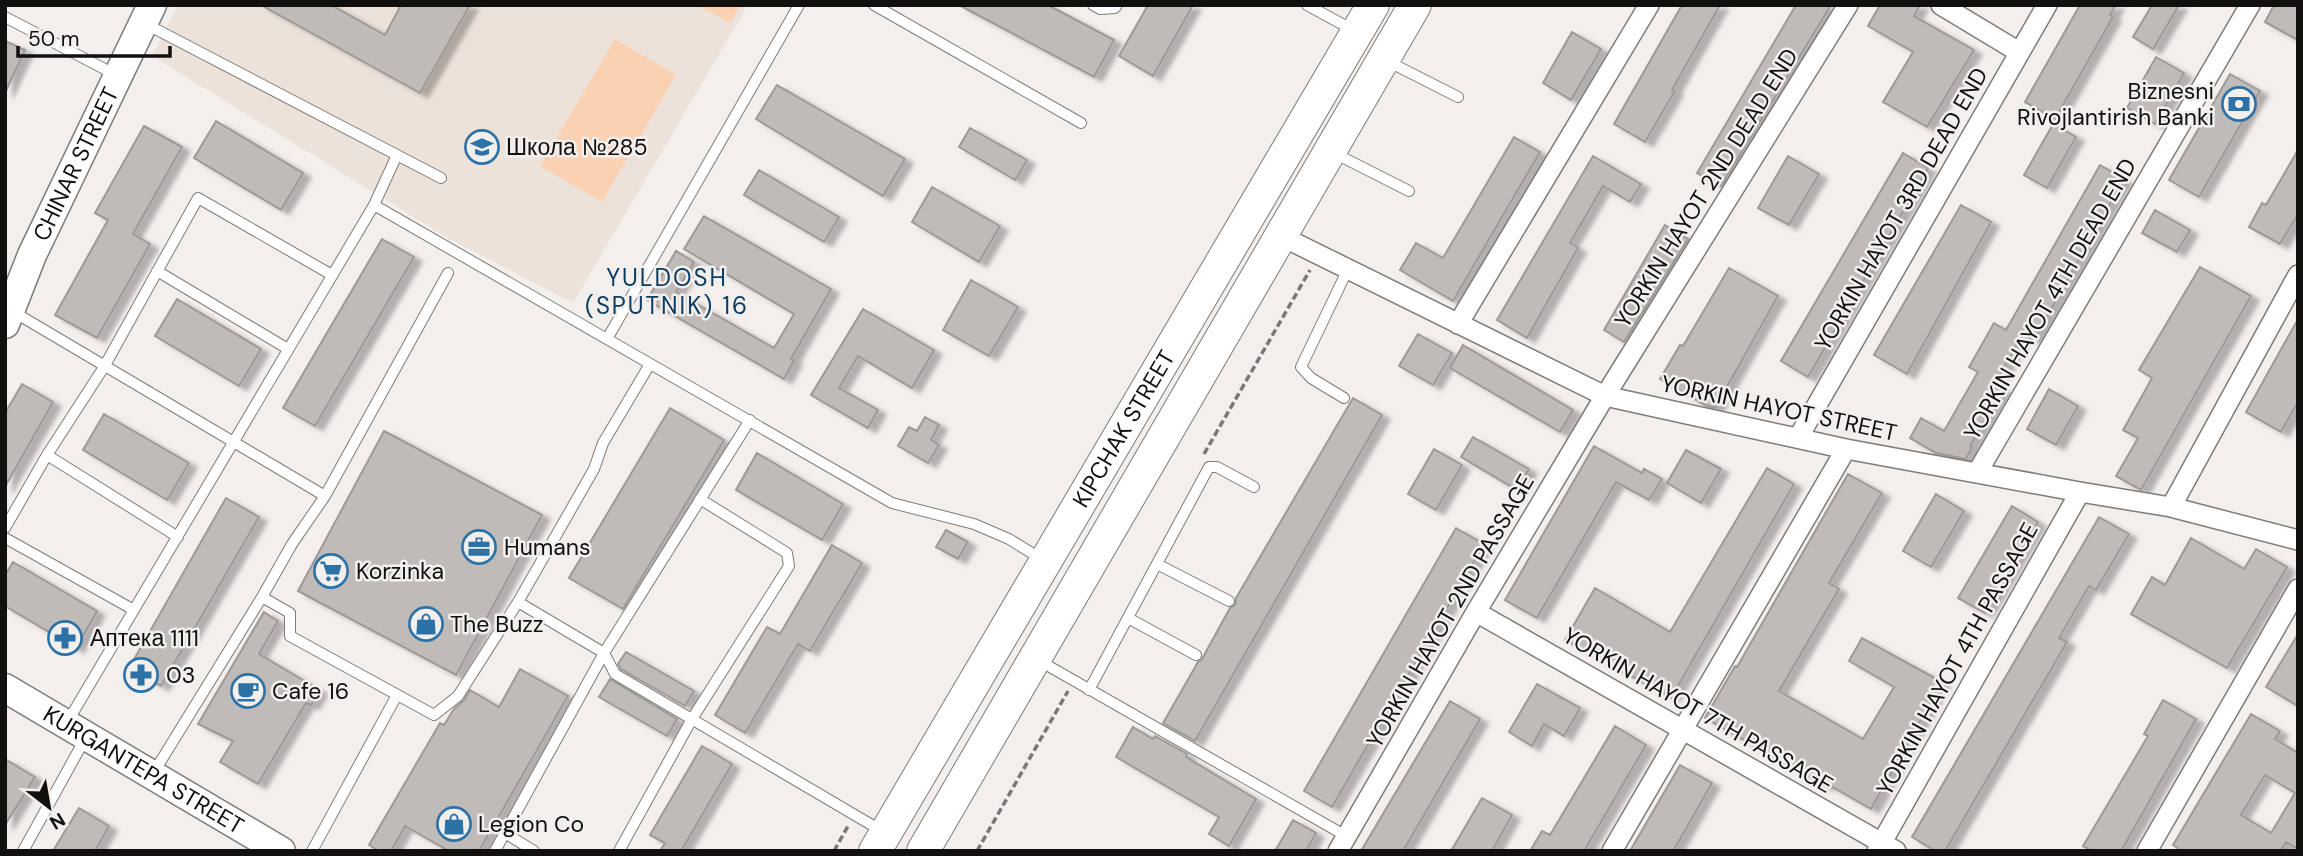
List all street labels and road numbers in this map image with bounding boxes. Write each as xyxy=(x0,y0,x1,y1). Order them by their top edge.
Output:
street label: YORKIN HAYOT 2ND DEAD END xyxy=(1607,43,1805,333)
street label: YORKIN HAYOT 3RD DEAD END xyxy=(1808,62,1994,356)
street label: CHINAR STREET xyxy=(26,82,125,246)
street label: YORKIN HAYOT 4TH DEAD END xyxy=(1957,153,2143,445)
street label: KIPCHAK STREET xyxy=(1066,345,1182,513)
street label: YORKIN HAYOT STREET xyxy=(1658,368,1900,448)
street label: YORKIN HAYOT 2ND PASSAGE xyxy=(1359,469,1541,753)
street label: YORKIN HAYOT 4TH PASSAGE xyxy=(1869,517,2045,801)
street label: YORKIN HAYOT 7TH PASSAGE xyxy=(1558,620,1838,800)
street label: KURGANTEPA STREET xyxy=(37,701,249,839)

